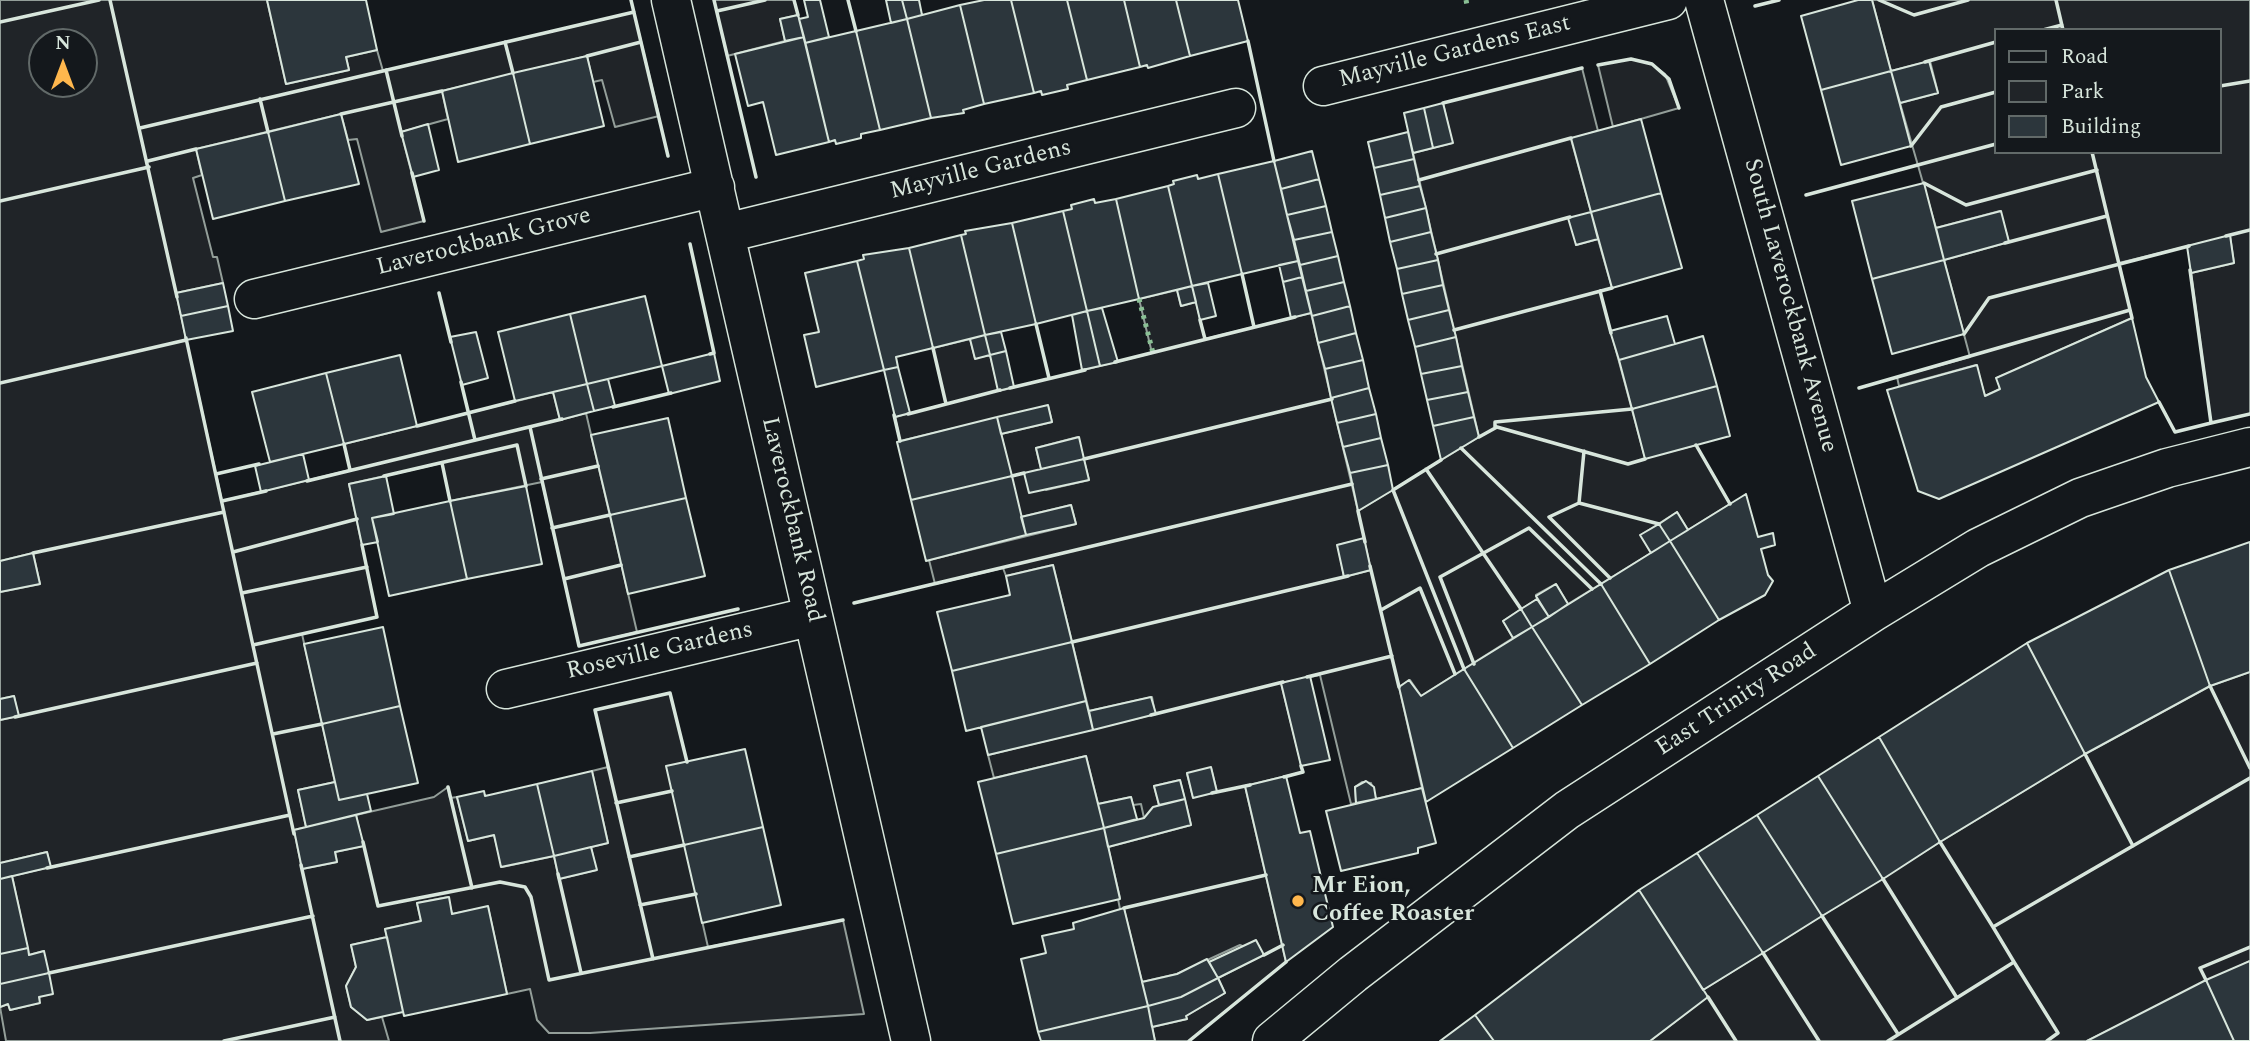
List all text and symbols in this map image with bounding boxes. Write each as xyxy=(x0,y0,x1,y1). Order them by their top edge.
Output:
street label: Mayville Gardens East xyxy=(1336,10,1574,96)
north arrow xyxy=(28,28,98,98)
legend xyxy=(1994,28,2222,154)
text: N xyxy=(55,29,71,58)
text: Road xyxy=(2061,41,2108,73)
text: Park xyxy=(2061,76,2104,108)
text: Building xyxy=(2061,111,2141,143)
street label: Mayville Gardens xyxy=(887,135,1075,207)
street label: South Laverockbank Avenue xyxy=(1736,156,1842,456)
street label: Laverockbank Grove xyxy=(374,202,594,284)
street label: Laverockbank Road xyxy=(753,415,829,625)
street label: Roseville Gardens xyxy=(564,617,756,687)
street label: East Trinity Road xyxy=(1651,638,1823,764)
place label: Mr Eion, Coffee Roaster xyxy=(1312,873,1474,929)
marker: Mr Eion, Coffee Roaster xyxy=(1290,893,1306,909)

